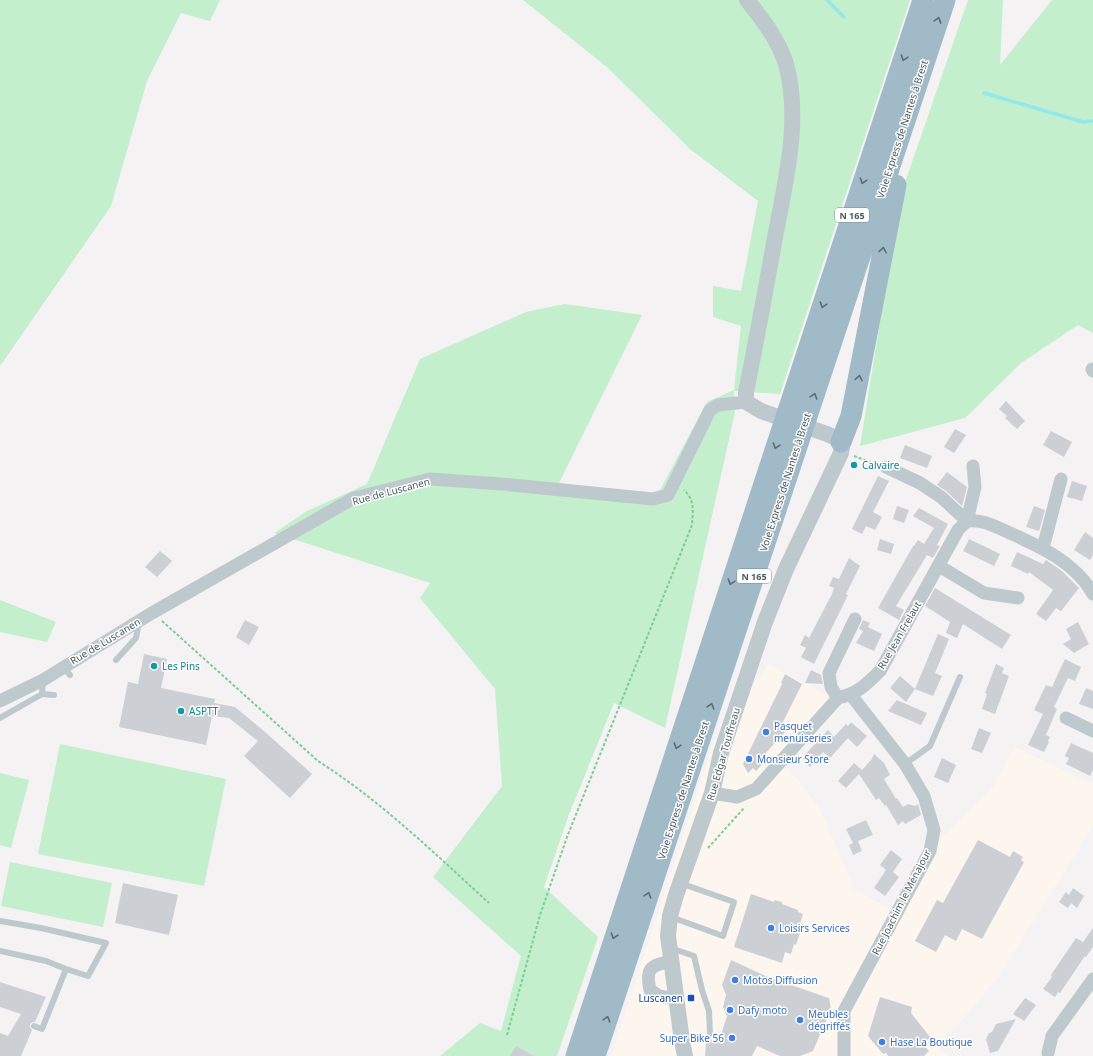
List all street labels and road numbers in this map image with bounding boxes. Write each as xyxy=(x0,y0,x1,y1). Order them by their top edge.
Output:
street label: Voie Express de Nantes à Brest xyxy=(873,58,931,200)
road number: N 165 xyxy=(835,208,869,222)
street label: Voie Express de Nantes à Brest xyxy=(756,411,814,553)
street label: Rue de Luscanen xyxy=(351,474,431,508)
road number: N 165 xyxy=(737,569,771,583)
street label: Rue Jean Frelaut xyxy=(874,598,924,671)
street label: Rue de Luscanen xyxy=(67,614,143,668)
street label: Rue Edgar Touffreau xyxy=(703,706,743,802)
street label: Voie Express de Nantes à Brest xyxy=(654,719,712,861)
street label: Rue Joachim le Ménajour xyxy=(868,847,934,957)

